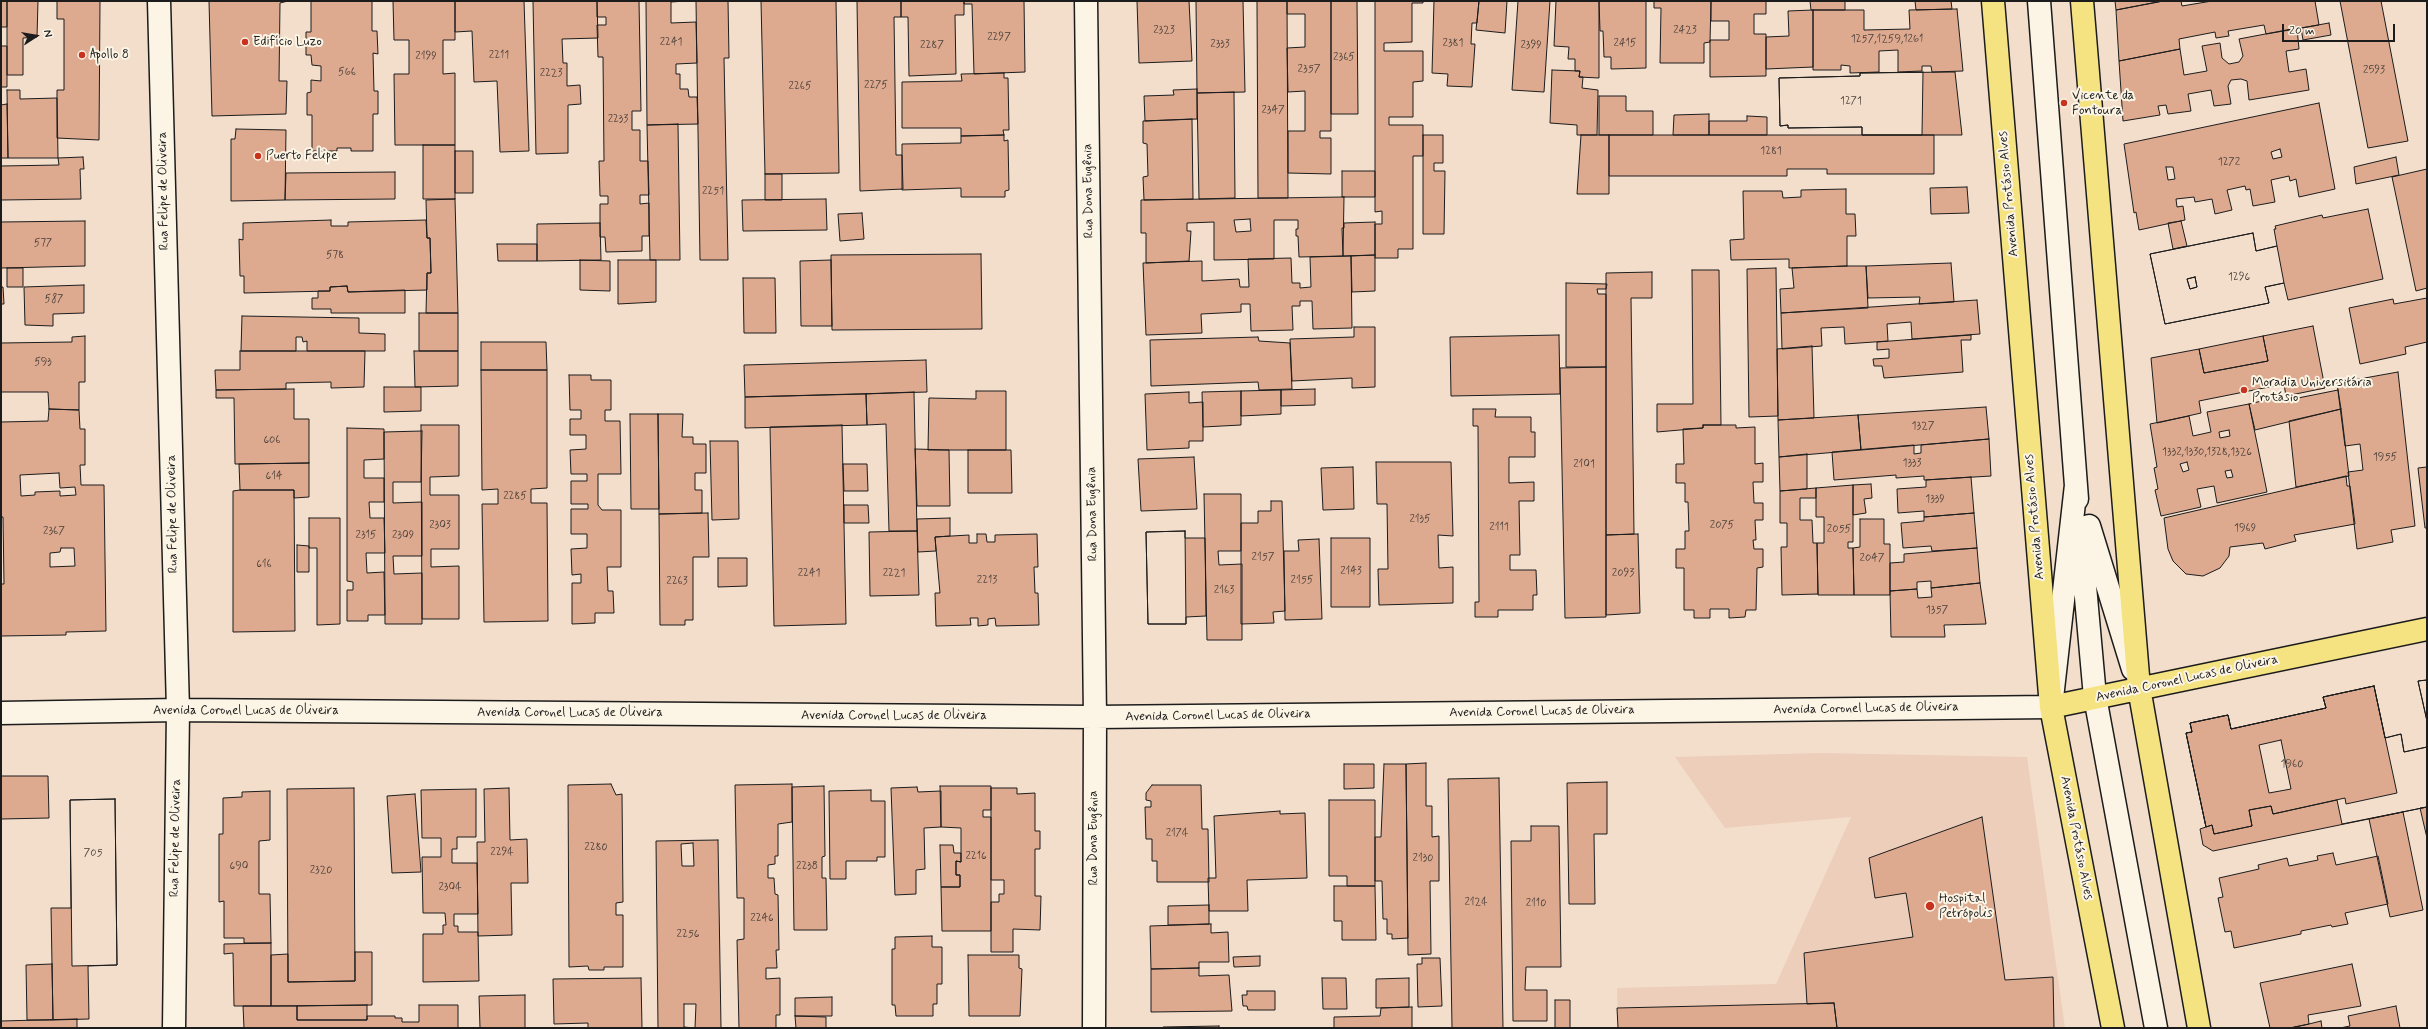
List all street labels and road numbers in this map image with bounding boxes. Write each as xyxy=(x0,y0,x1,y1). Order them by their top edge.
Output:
street label: Avenida Protásio Alves xyxy=(1996,131,2022,257)
street label: Rua Felipe de Oliveira xyxy=(155,132,173,250)
street label: Rua Dona Eugênia xyxy=(1080,143,1098,239)
street label: Avenida Protásio Alves xyxy=(2022,454,2048,580)
street label: Rua Felipe de Oliveira xyxy=(164,455,182,573)
street label: Rua Dona Eugênia xyxy=(1084,466,1102,562)
street label: Avenida Coronel Lucas de Oliveira xyxy=(2095,652,2279,706)
street label: Avenida Coronel Lucas de Oliveira xyxy=(1773,700,1959,718)
street label: Avenida Coronel Lucas de Oliveira xyxy=(153,703,339,719)
street label: Avenida Coronel Lucas de Oliveira xyxy=(1449,703,1635,721)
street label: Avenida Coronel Lucas de Oliveira xyxy=(477,705,663,721)
street label: Avenida Coronel Lucas de Oliveira xyxy=(1125,707,1311,725)
street label: Avenida Coronel Lucas de Oliveira xyxy=(801,708,987,724)
street label: Avenida Protásio Alves xyxy=(2056,775,2096,901)
street label: Rua Felipe de Oliveira xyxy=(167,779,185,897)
street label: Rua Dona Eugênia xyxy=(1086,791,1102,885)

